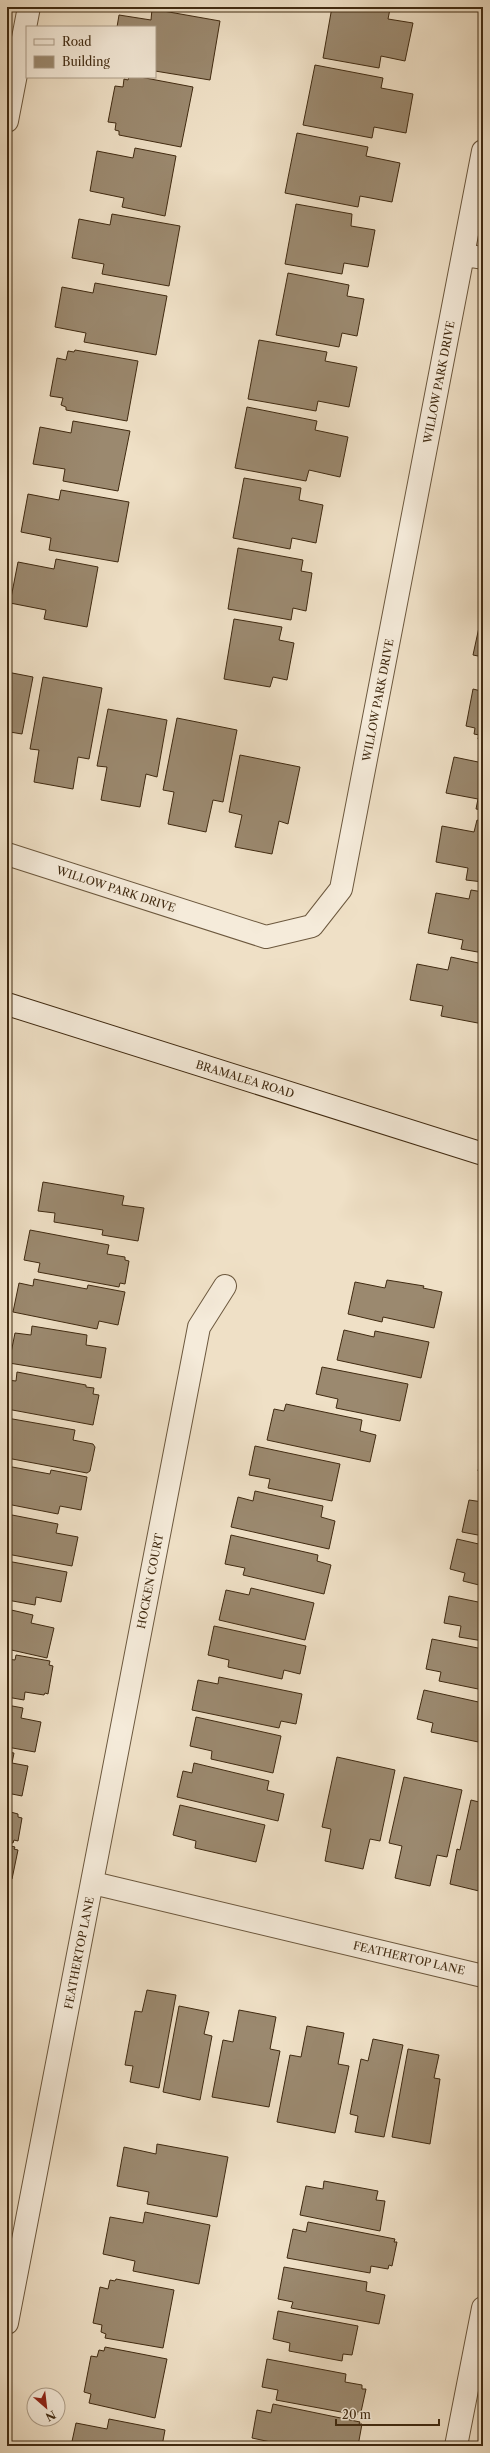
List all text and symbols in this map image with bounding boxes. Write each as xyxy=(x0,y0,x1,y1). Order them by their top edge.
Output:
legend xyxy=(26,26,156,78)
text: Road xyxy=(62,34,92,49)
text: Building xyxy=(62,54,110,69)
street label: WILLOW PARK DRIVE xyxy=(420,319,458,445)
street label: WILLOW PARK DRIVE xyxy=(359,637,397,763)
street label: WILLOW PARK DRIVE xyxy=(54,863,178,915)
street label: BRAMALEA ROAD xyxy=(194,1057,296,1101)
street label: HOCKEN COURT xyxy=(134,1531,166,1630)
street label: FEATHERTOP LANE xyxy=(61,1895,97,2010)
street label: FEATHERTOP LANE xyxy=(352,1938,467,1978)
north arrow xyxy=(26,2387,66,2427)
scale bar xyxy=(336,2401,439,2427)
text: N xyxy=(43,2407,58,2424)
text: 20 m xyxy=(342,2407,371,2422)

